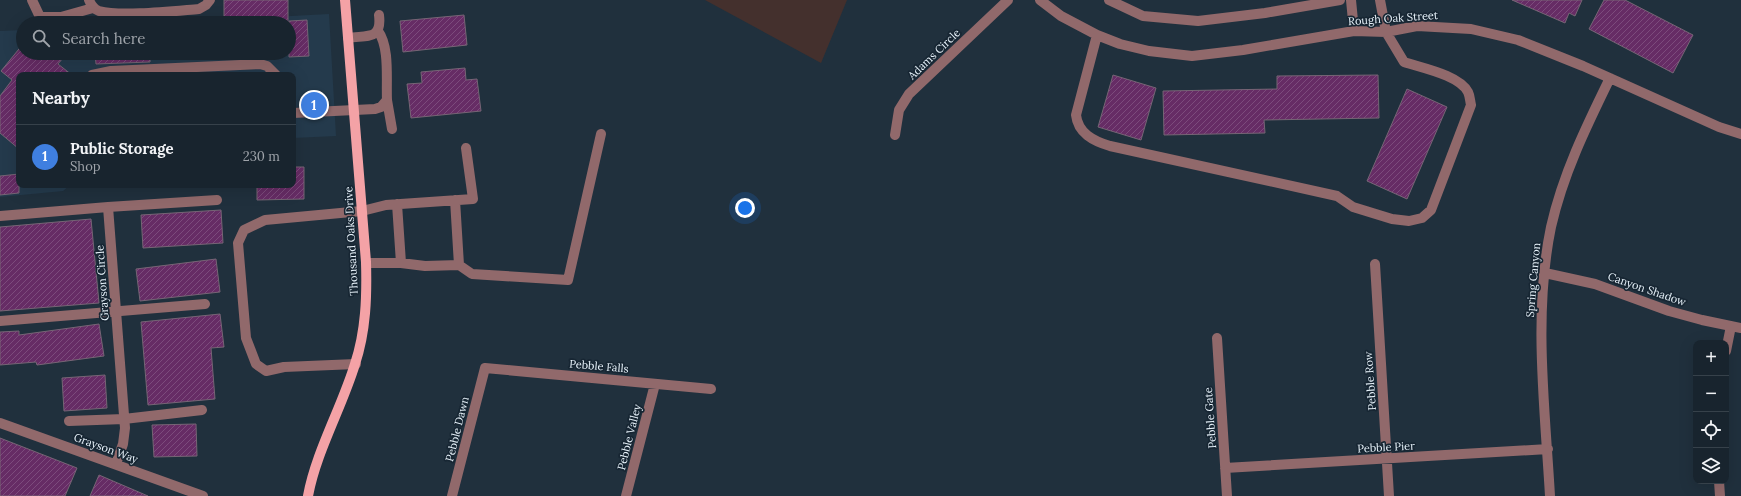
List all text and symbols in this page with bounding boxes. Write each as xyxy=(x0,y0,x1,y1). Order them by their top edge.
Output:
street label: Rough Oak Street xyxy=(1348,8,1439,28)
search box xyxy=(16,16,296,60)
street label: Adams Circle xyxy=(904,26,963,83)
icon: search xyxy=(30,27,52,49)
text: Search here xyxy=(62,29,145,48)
text: Nearby xyxy=(32,87,90,109)
pin: 1 xyxy=(301,90,327,120)
text: Public Storage xyxy=(70,139,174,158)
text: 1 xyxy=(42,148,48,165)
text: 230 m xyxy=(243,148,280,165)
text: Shop xyxy=(70,158,101,175)
street label: Thousand Oaks Drive xyxy=(341,186,361,296)
your location xyxy=(735,198,755,218)
street label: Spring Canyon xyxy=(1523,242,1543,318)
street label: Grayson Circle xyxy=(92,245,112,321)
street label: Canyon Shadow xyxy=(1606,269,1688,309)
map controls xyxy=(1693,340,1729,484)
button: + xyxy=(1693,340,1729,376)
street label: Pebble Row xyxy=(1361,351,1379,411)
street label: Pebble Falls xyxy=(569,356,629,376)
button: − xyxy=(1693,376,1729,412)
street label: Pebble Gate xyxy=(1201,387,1219,449)
street label: Pebble Dawn xyxy=(442,395,472,463)
street label: Pebble Valley xyxy=(614,402,644,471)
button: locate xyxy=(1693,412,1729,448)
street label: Grayson Way xyxy=(72,430,140,466)
street label: Pebble Pier xyxy=(1357,438,1415,455)
button: layers xyxy=(1693,448,1729,484)

